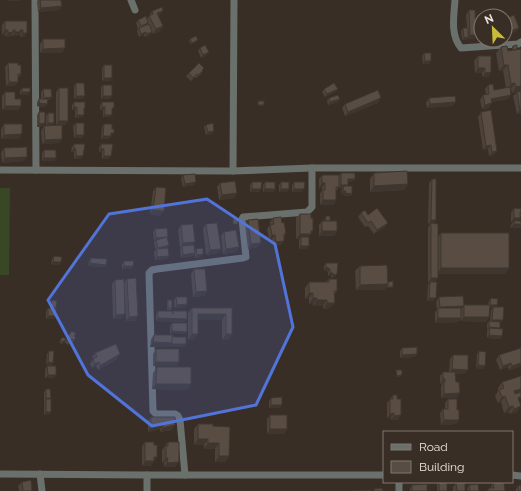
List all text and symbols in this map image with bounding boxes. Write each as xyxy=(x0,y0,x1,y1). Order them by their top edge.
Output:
north arrow xyxy=(473,8,513,48)
text: N xyxy=(483,12,496,27)
legend xyxy=(383,431,513,483)
text: Road xyxy=(419,440,448,454)
text: Building xyxy=(419,460,465,474)

